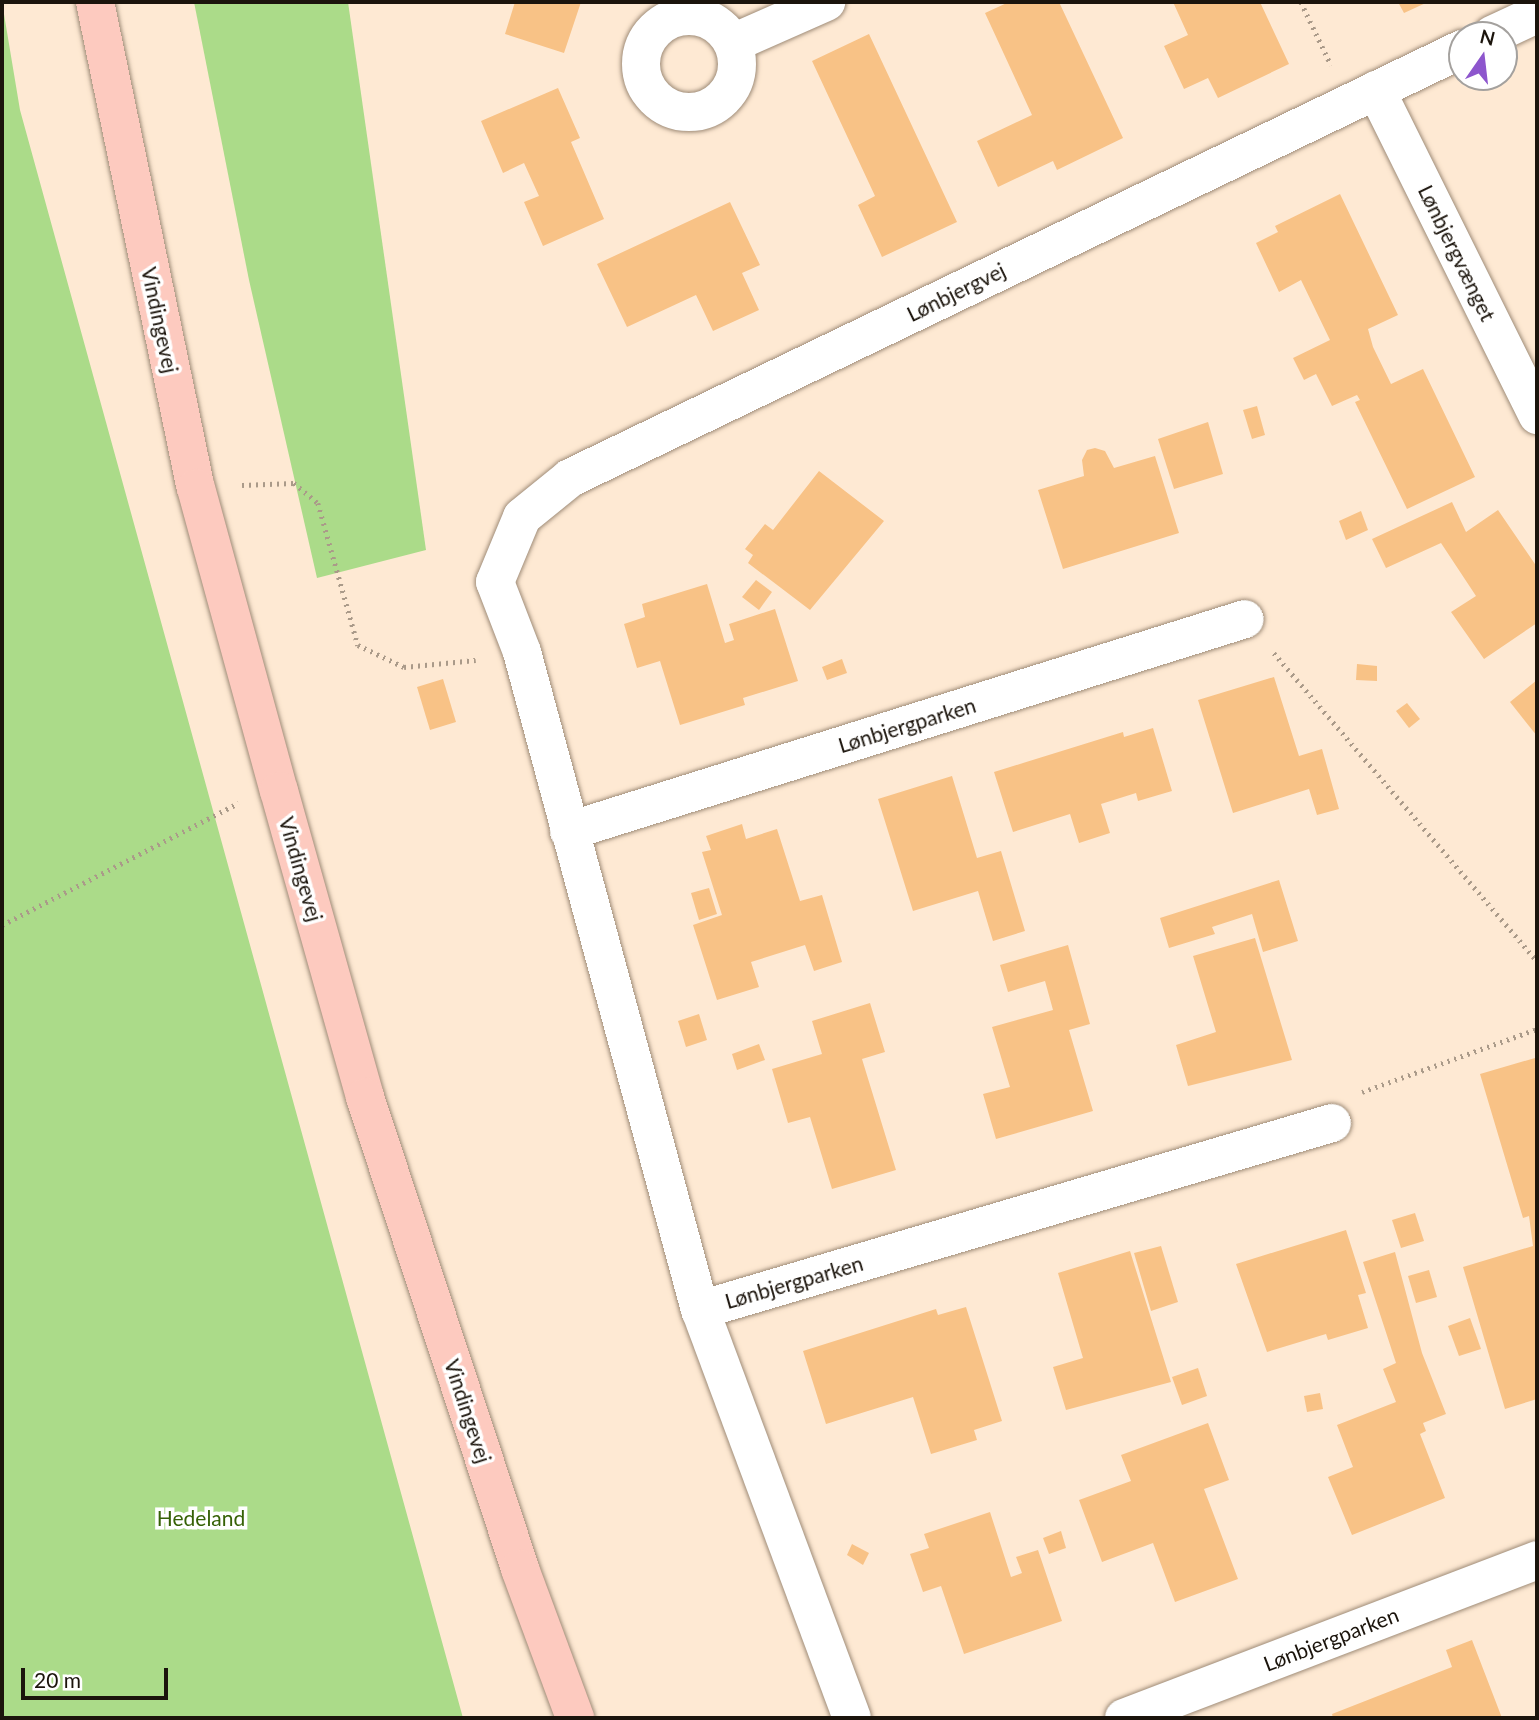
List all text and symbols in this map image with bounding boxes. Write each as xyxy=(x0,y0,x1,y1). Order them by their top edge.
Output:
north arrow xyxy=(1448,21,1518,91)
text: N xyxy=(1478,24,1498,50)
street label: Lønbjergvænget xyxy=(1413,181,1501,325)
street label: Lønbjergvej xyxy=(903,257,1009,327)
street label: Vindingevej xyxy=(136,265,184,375)
street label: Lønbjergparken xyxy=(835,692,979,758)
street label: Vindingevej xyxy=(274,814,328,924)
street label: Lønbjergparken xyxy=(722,1250,866,1314)
street label: Vindingevej xyxy=(439,1356,497,1466)
park label: Hedeland xyxy=(157,1505,245,1531)
street label: Lønbjergparken xyxy=(1260,1602,1402,1676)
scale bar xyxy=(24,1654,172,1698)
text: 20 m xyxy=(34,1667,81,1692)

